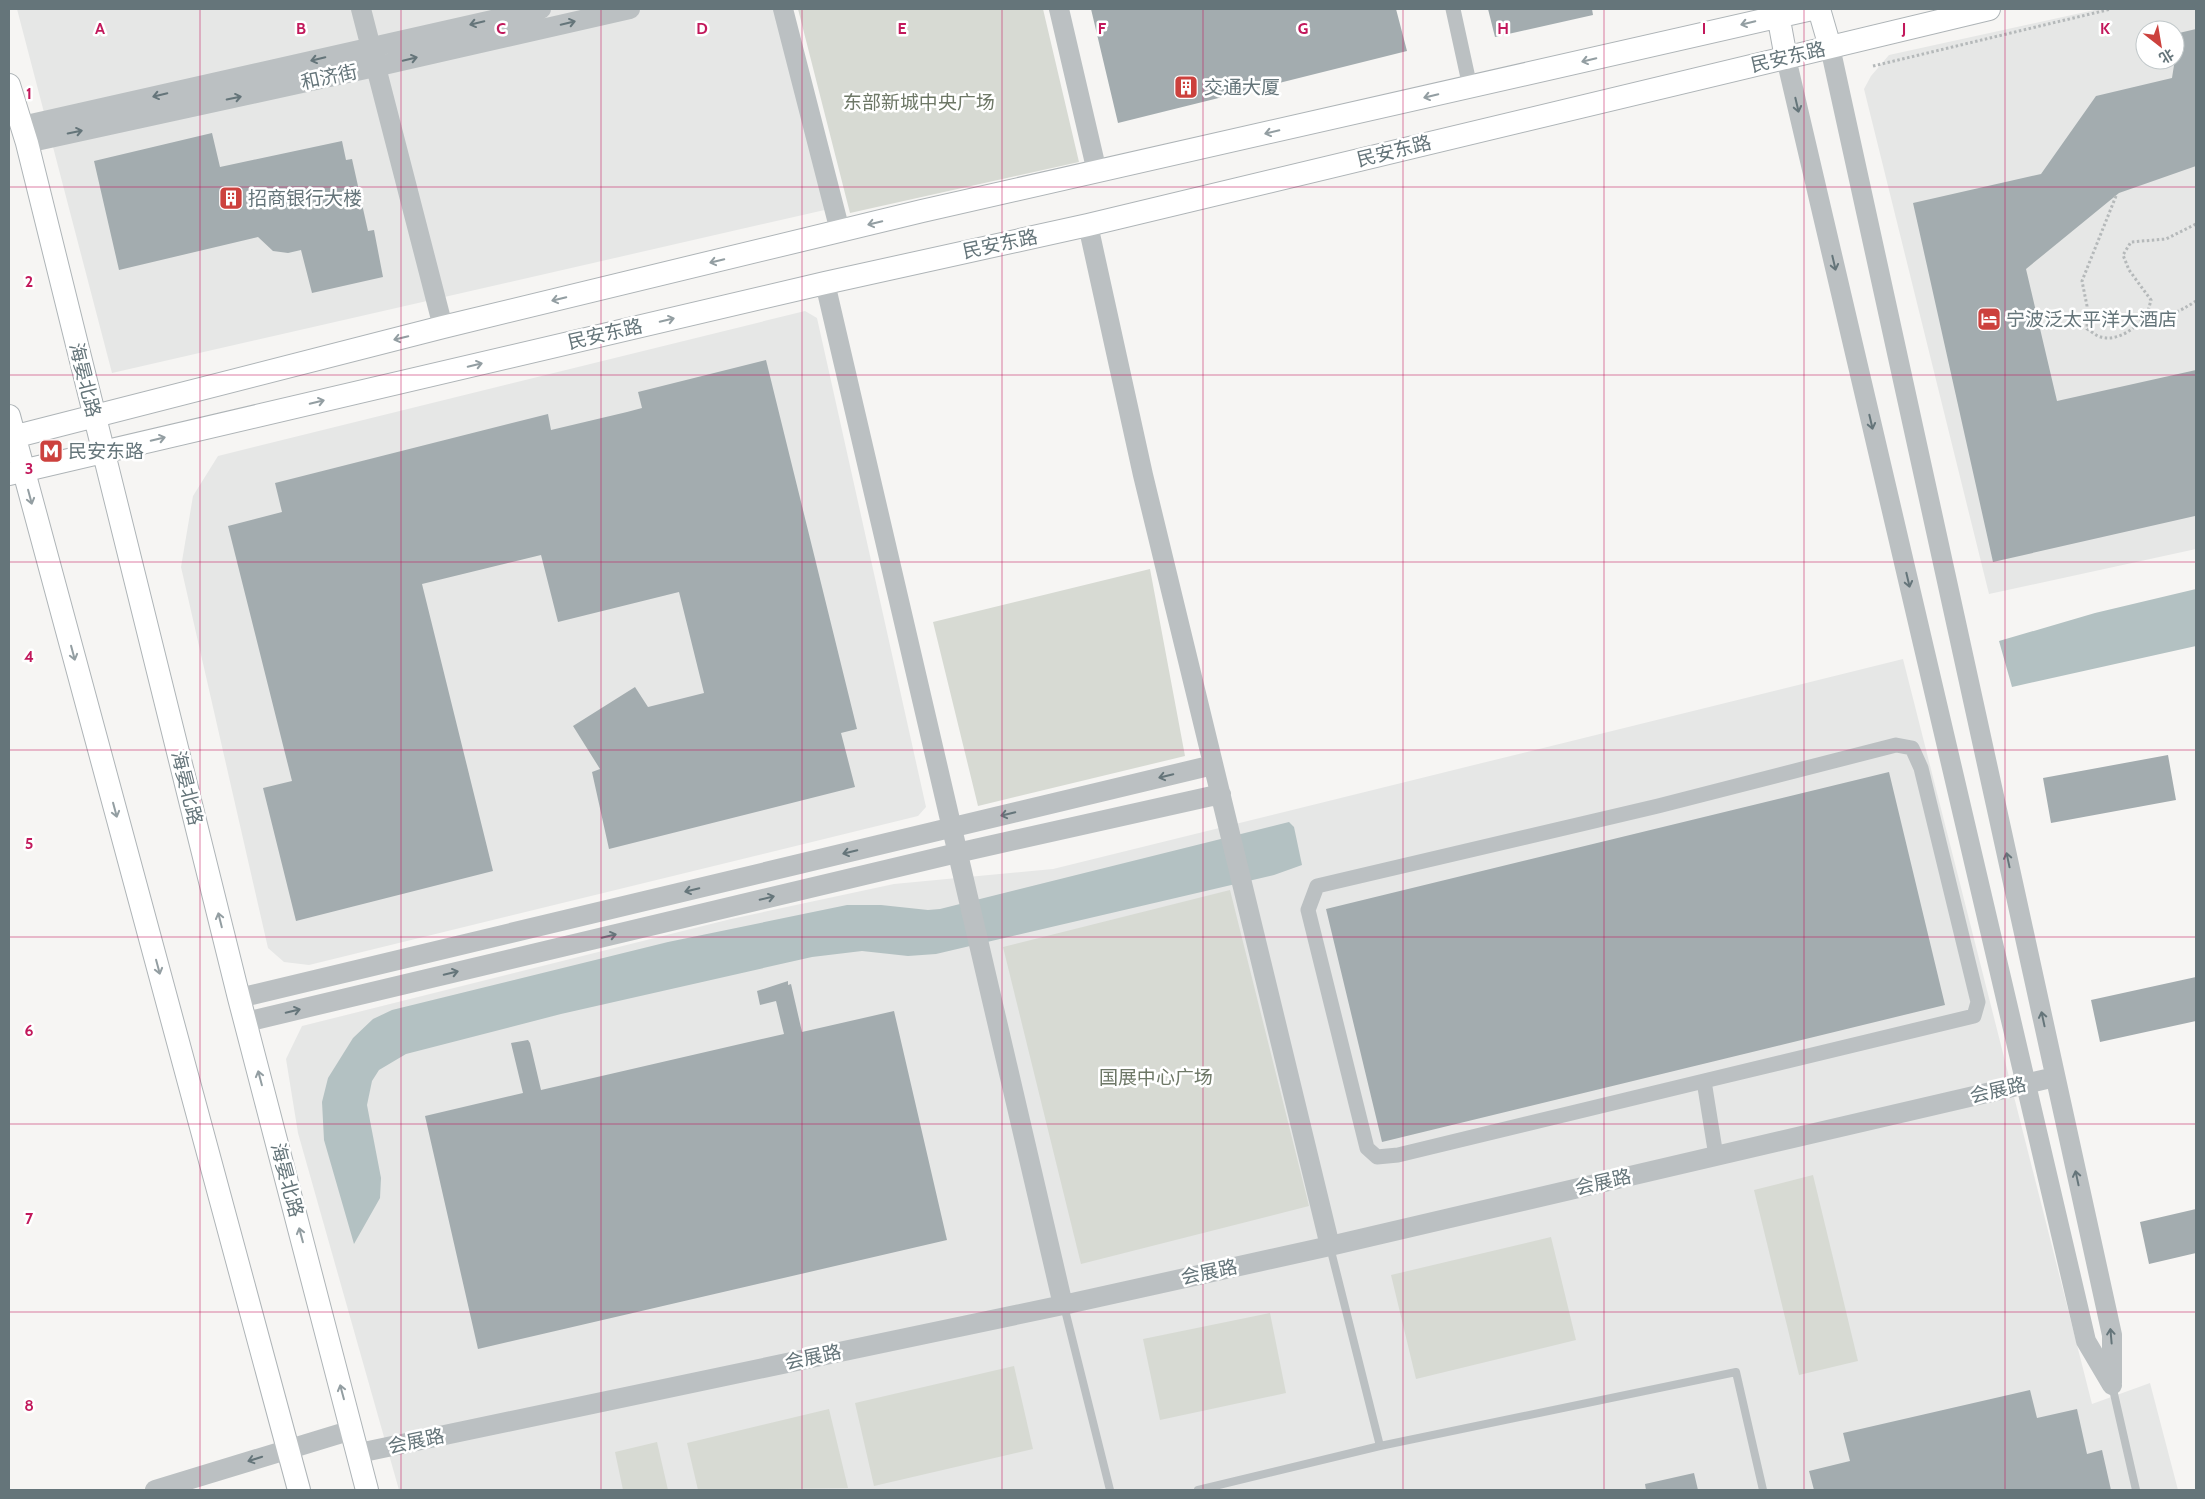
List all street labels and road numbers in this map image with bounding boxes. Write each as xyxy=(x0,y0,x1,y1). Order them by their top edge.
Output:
street label: 民安东路 xyxy=(1748,37,1828,77)
street label: 和济街 xyxy=(299,60,359,94)
street label: 民安东路 xyxy=(1354,131,1434,171)
street label: 民安东路 xyxy=(960,225,1040,263)
street label: 民安东路 xyxy=(565,314,645,354)
street label: 海晏北路 xyxy=(65,340,105,420)
street label: 海晏北路 xyxy=(167,748,207,828)
street label: 会展路 xyxy=(1968,1072,2028,1108)
street label: 海晏北路 xyxy=(266,1140,308,1220)
street label: 会展路 xyxy=(1573,1164,1633,1200)
street label: 会展路 xyxy=(1179,1255,1239,1289)
street label: 会展路 xyxy=(783,1340,843,1374)
street label: 会展路 xyxy=(386,1424,446,1458)

